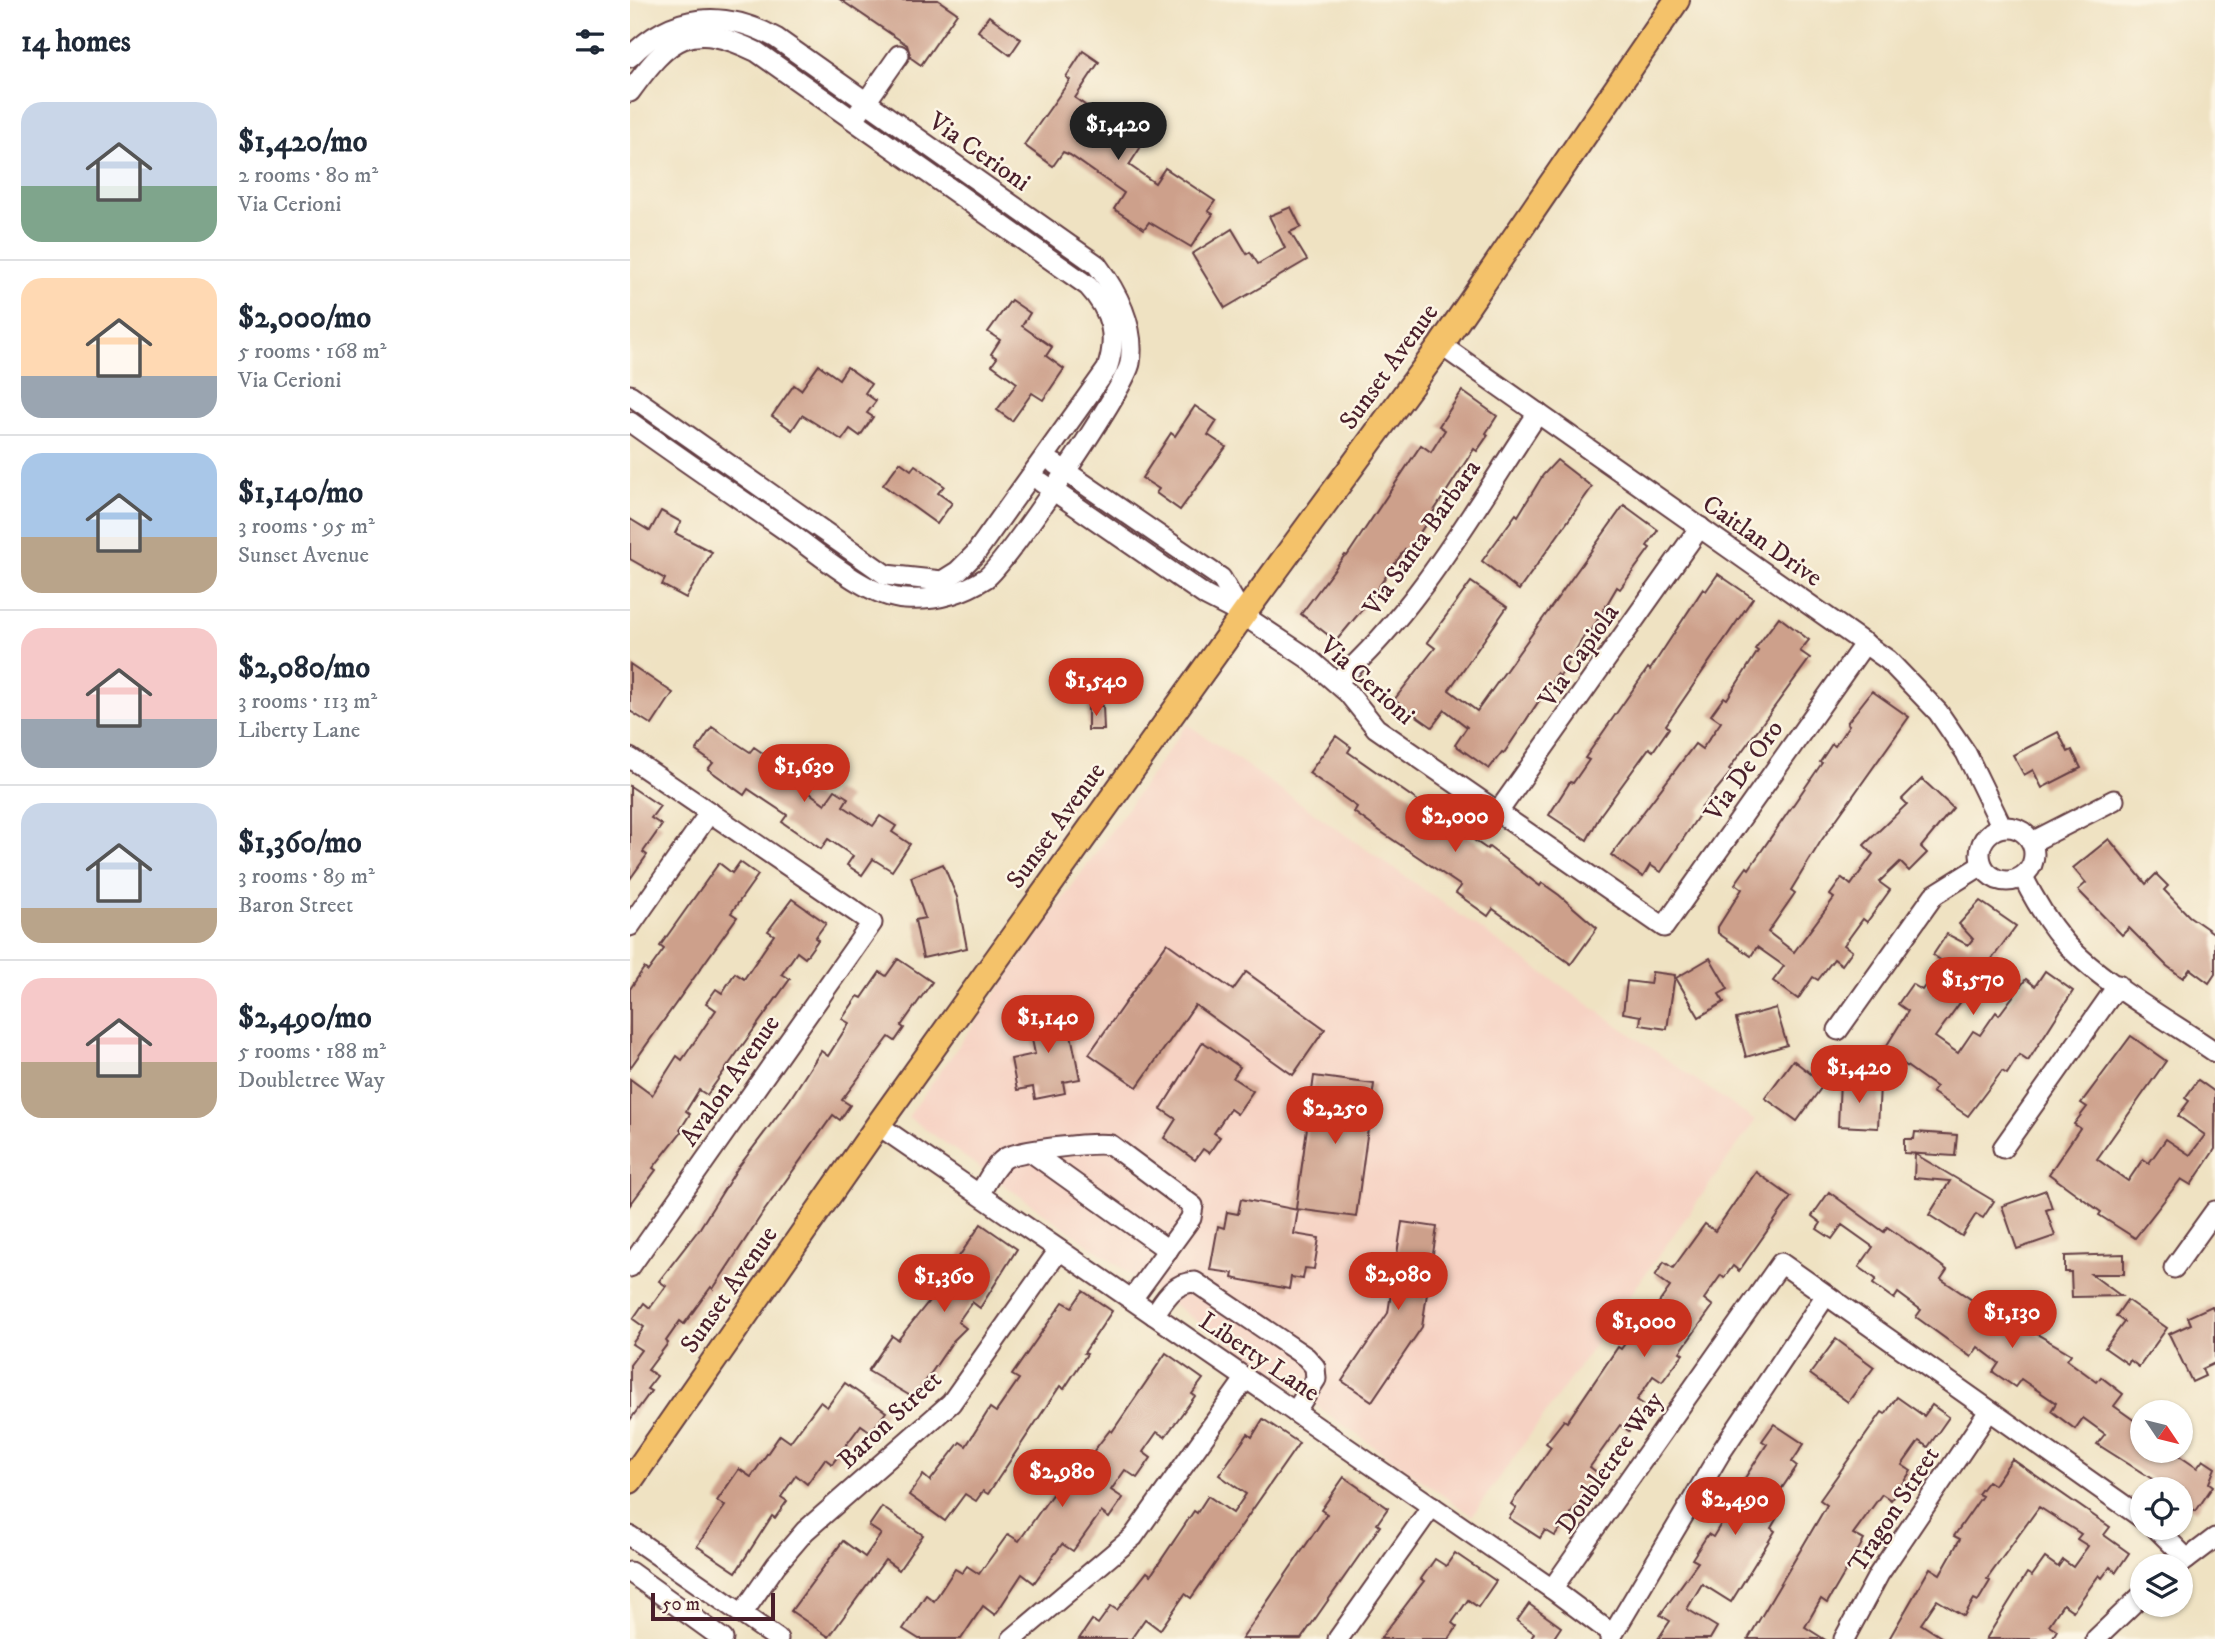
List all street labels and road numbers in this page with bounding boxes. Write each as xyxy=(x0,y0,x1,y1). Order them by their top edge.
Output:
street label: Via Cerioni xyxy=(921,105,1037,199)
street label: Sunset Avenue xyxy=(1332,297,1446,436)
street label: Via Santa Barbara xyxy=(1355,453,1488,623)
street label: Caitlan Drive xyxy=(1696,488,1829,595)
street label: Via Capiola xyxy=(1531,598,1627,715)
street label: Via Cerioni xyxy=(1312,629,1421,733)
street label: Via De Oro xyxy=(1697,714,1791,829)
street label: Sunset Avenue xyxy=(999,756,1113,895)
street label: Avalon Avenue xyxy=(673,1009,788,1153)
street label: Sunset Avenue xyxy=(673,1220,785,1360)
street label: Liberty Lane xyxy=(1193,1305,1326,1410)
street label: Baron Street xyxy=(831,1364,949,1477)
street label: Doubletree Way xyxy=(1549,1385,1672,1540)
street label: Tragon Street xyxy=(1841,1441,1947,1579)

